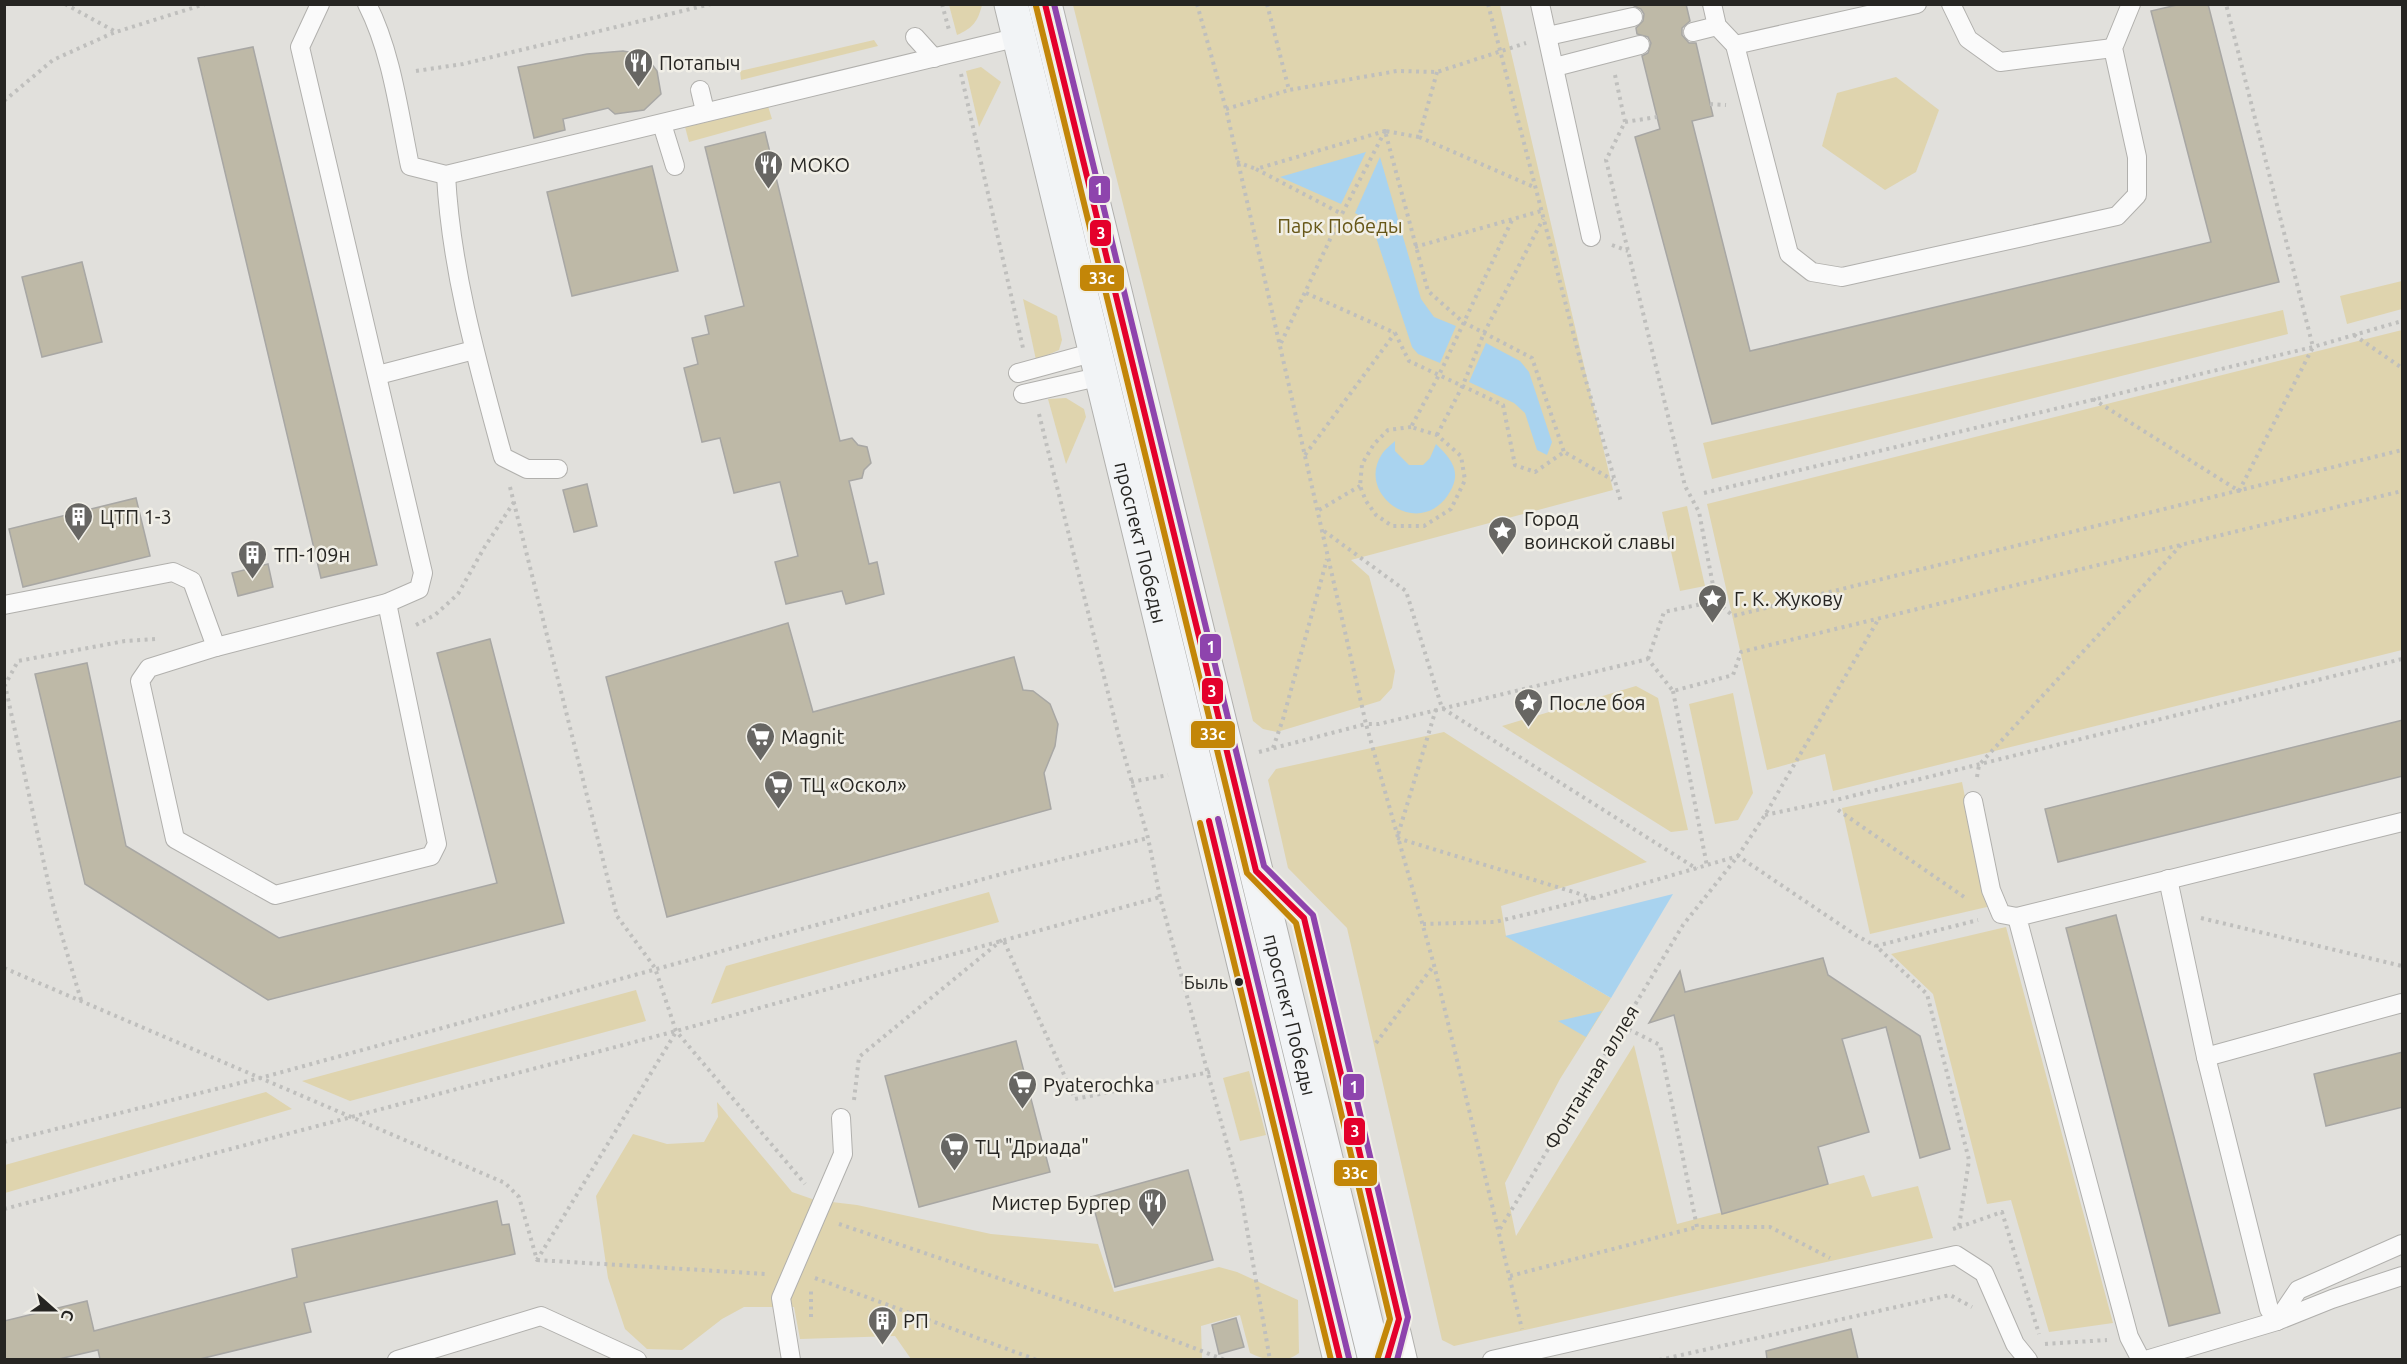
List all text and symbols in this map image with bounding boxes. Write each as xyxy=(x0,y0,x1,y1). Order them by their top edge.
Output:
restaurant icon: Потапыч xyxy=(622,46,654,88)
place label: Потапыч xyxy=(659,51,741,74)
restaurant icon: МОКО xyxy=(753,148,785,190)
place label: МОКО xyxy=(790,153,850,176)
line badge: 1 xyxy=(1088,175,1111,204)
text: 1 xyxy=(1094,180,1104,198)
park label: Парк Победы xyxy=(1277,214,1403,237)
line badge: 3 xyxy=(1089,219,1112,247)
text: 3 xyxy=(1096,224,1106,242)
line badge: 33с xyxy=(1079,264,1125,292)
text: 33с xyxy=(1089,269,1115,287)
street label: проспект Победы xyxy=(1111,459,1172,625)
building icon: ЦТП 1-3 xyxy=(63,500,95,542)
place label: ЦТП 1-3 xyxy=(100,505,172,528)
place label: Город воинской славы xyxy=(1524,507,1675,553)
place icon: Город воинской славы xyxy=(1487,514,1519,556)
building icon: ТП-109н xyxy=(237,538,269,580)
place label: ТП-109н xyxy=(274,543,350,566)
place icon: Г. К. Жукову xyxy=(1697,582,1729,624)
place label: Г. К. Жукову xyxy=(1734,587,1843,610)
line badge: 1 xyxy=(1199,633,1222,662)
text: 1 xyxy=(1206,638,1216,656)
line badge: 3 xyxy=(1201,677,1224,705)
text: 3 xyxy=(1207,682,1217,700)
place icon: После боя xyxy=(1512,686,1544,728)
place label: После боя xyxy=(1549,691,1646,714)
supermarket icon: Magnit xyxy=(744,720,776,762)
line badge: 33с xyxy=(1190,720,1236,749)
place label: Magnit xyxy=(781,725,844,748)
text: 33с xyxy=(1200,725,1226,743)
supermarket icon: ТЦ «Оскол» xyxy=(763,768,795,810)
place label: ТЦ «Оскол» xyxy=(800,773,907,796)
street label: проспект Победы xyxy=(1260,931,1322,1098)
place label: Быль xyxy=(1184,972,1228,992)
marker: Быль xyxy=(1233,976,1245,988)
street label: Фонтанная аллея xyxy=(1539,1001,1643,1153)
supermarket icon: Pyaterochka xyxy=(1006,1068,1038,1110)
place label: Pyaterochka xyxy=(1043,1073,1154,1096)
line badge: 1 xyxy=(1342,1073,1365,1101)
text: 1 xyxy=(1349,1078,1359,1096)
line badge: 3 xyxy=(1343,1117,1366,1146)
text: 3 xyxy=(1350,1122,1360,1140)
supermarket icon: ТЦ "Дриада" xyxy=(938,1130,970,1172)
place label: ТЦ "Дриада" xyxy=(975,1135,1089,1158)
line badge: 33с xyxy=(1333,1159,1378,1187)
text: 33с xyxy=(1342,1164,1368,1182)
restaurant icon: Мистер Бургер xyxy=(1136,1186,1168,1228)
place label: Мистер Бургер xyxy=(992,1191,1131,1214)
north arrow xyxy=(24,1280,84,1340)
building icon: РП xyxy=(866,1304,898,1346)
text: С xyxy=(58,1307,78,1323)
place label: РП xyxy=(903,1309,929,1332)

